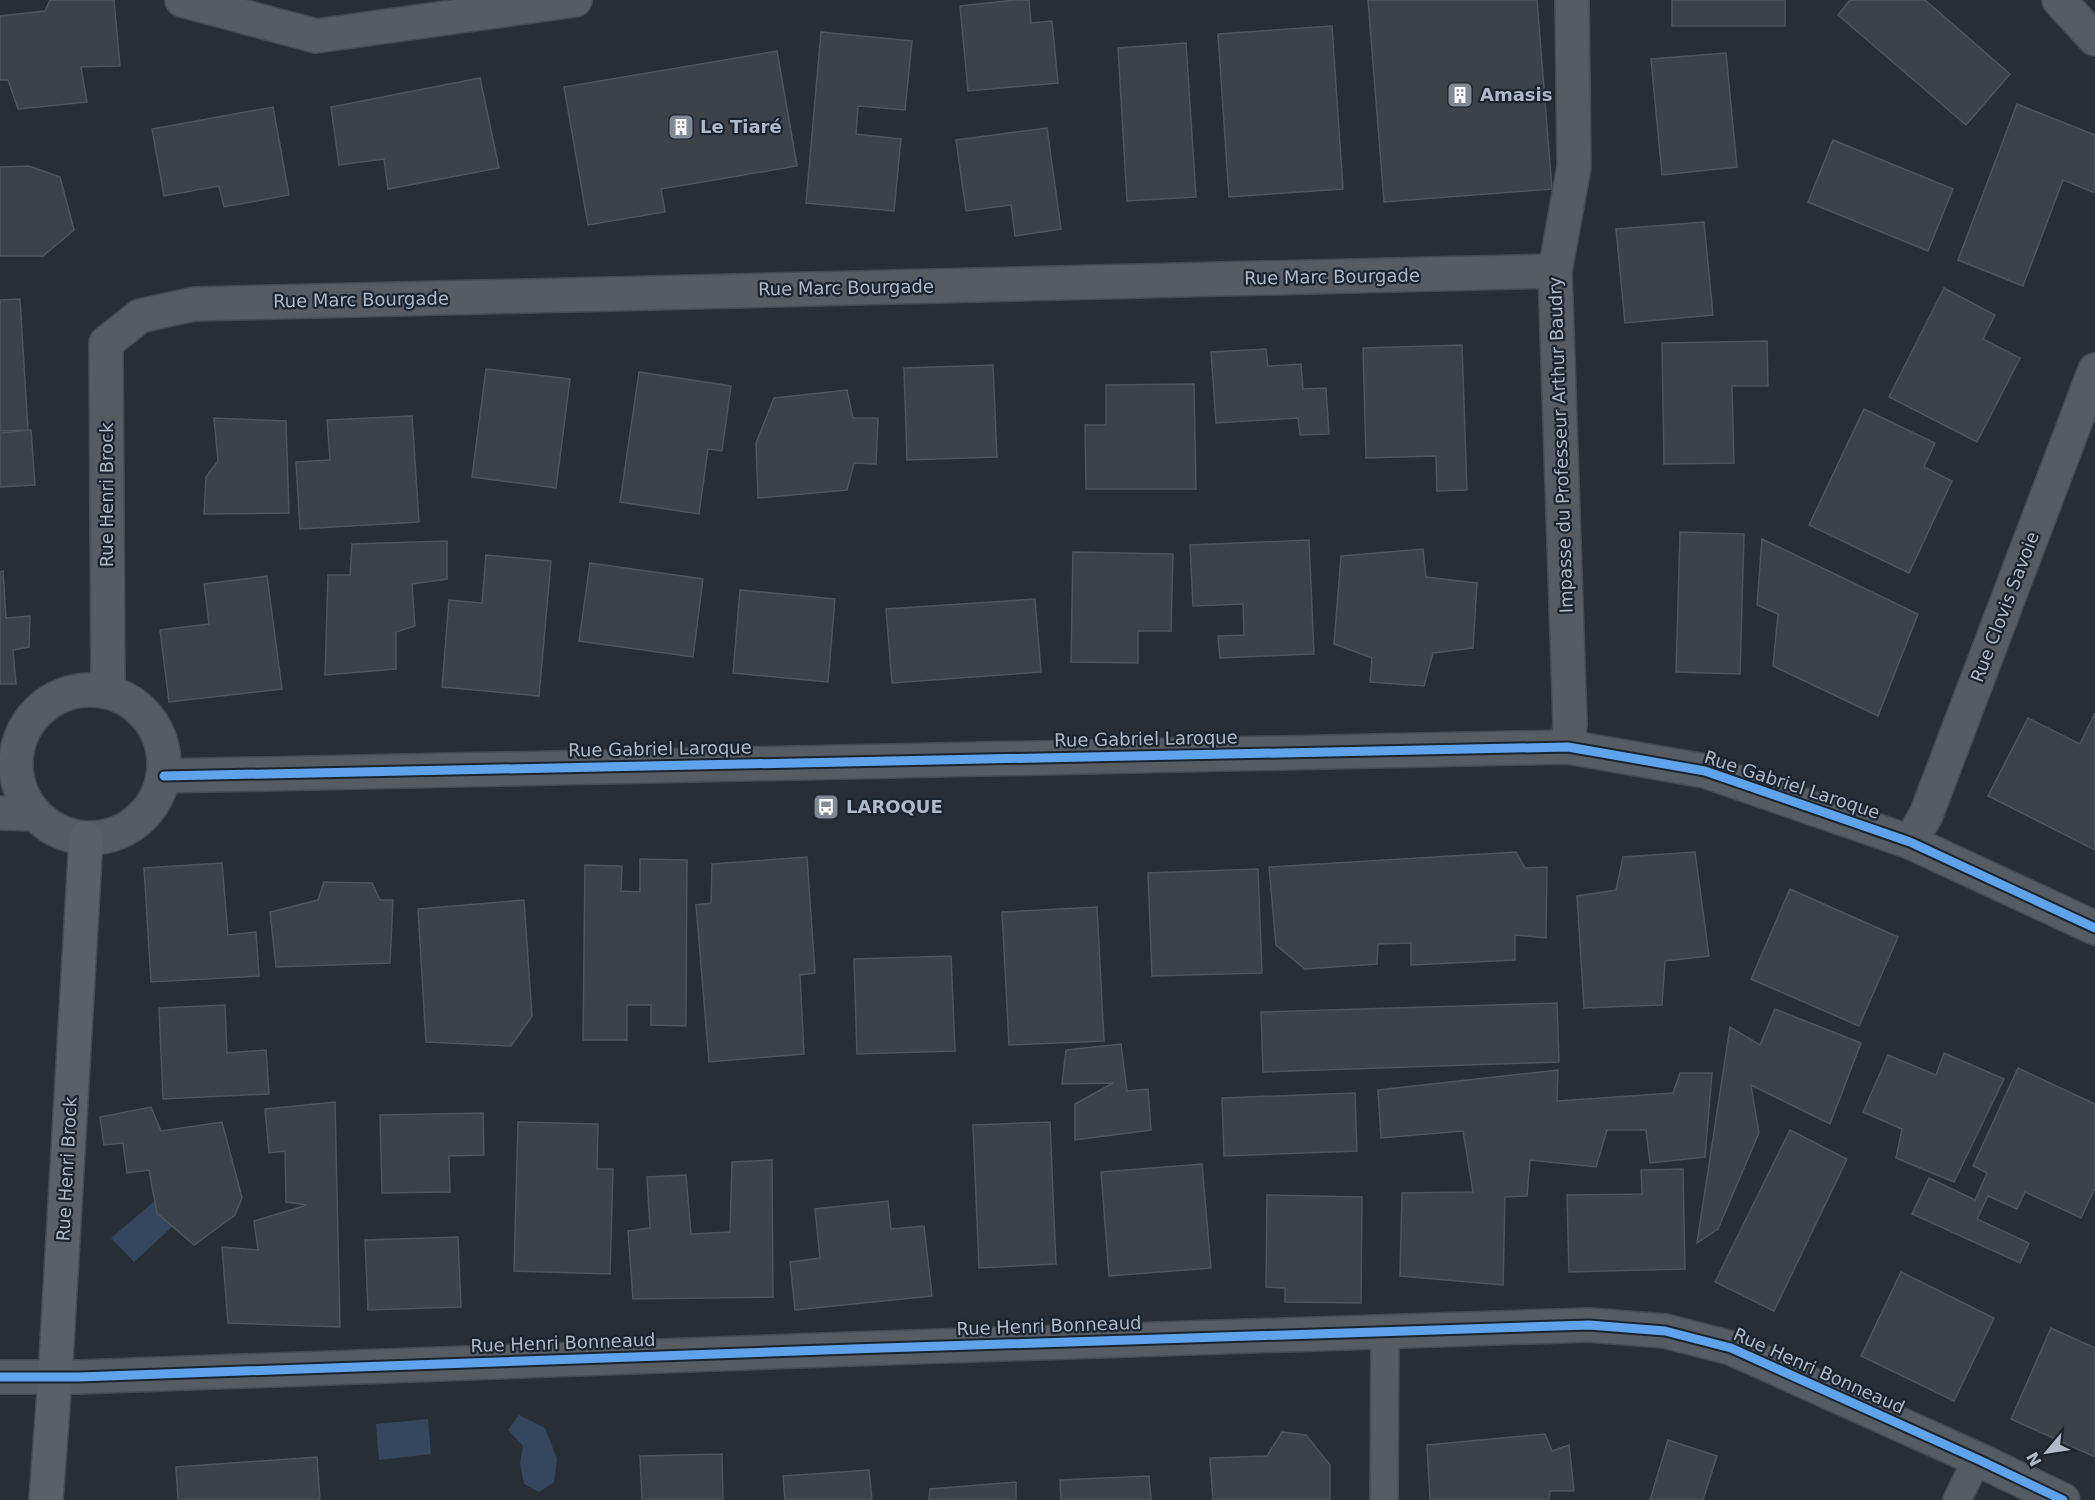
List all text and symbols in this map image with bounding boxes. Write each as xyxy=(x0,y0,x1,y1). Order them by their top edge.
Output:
building icon: Amasis xyxy=(1445,80,1475,110)
place label: Amasis xyxy=(1480,84,1552,105)
building icon: Le Tiaré xyxy=(666,112,696,142)
place label: Le Tiaré xyxy=(700,116,782,137)
street label: Rue Marc Bourgade xyxy=(1244,264,1420,289)
street label: Rue Marc Bourgade xyxy=(758,275,934,300)
street label: Impasse du Professeur Arthur Baudry xyxy=(1544,276,1577,614)
street label: Rue Marc Bourgade xyxy=(273,287,449,312)
street label: Rue Henri Brock xyxy=(96,422,117,567)
street label: Rue Clovis Savoie xyxy=(1966,529,2043,685)
street label: Rue Gabriel Laroque xyxy=(1054,726,1238,751)
street label: Rue Gabriel Laroque xyxy=(568,736,752,761)
street label: Rue Gabriel Laroque xyxy=(1702,746,1883,823)
bus stop icon: LAROQUE xyxy=(811,792,841,822)
place label: LAROQUE xyxy=(846,796,943,817)
street label: Rue Henri Brock xyxy=(52,1096,81,1242)
street label: Rue Henri Bonneaud xyxy=(956,1312,1142,1339)
street label: Rue Henri Bonneaud xyxy=(1730,1323,1908,1418)
street label: Rue Henri Bonneaud xyxy=(470,1329,656,1356)
north arrow xyxy=(2017,1422,2077,1482)
text: N xyxy=(2023,1449,2046,1469)

